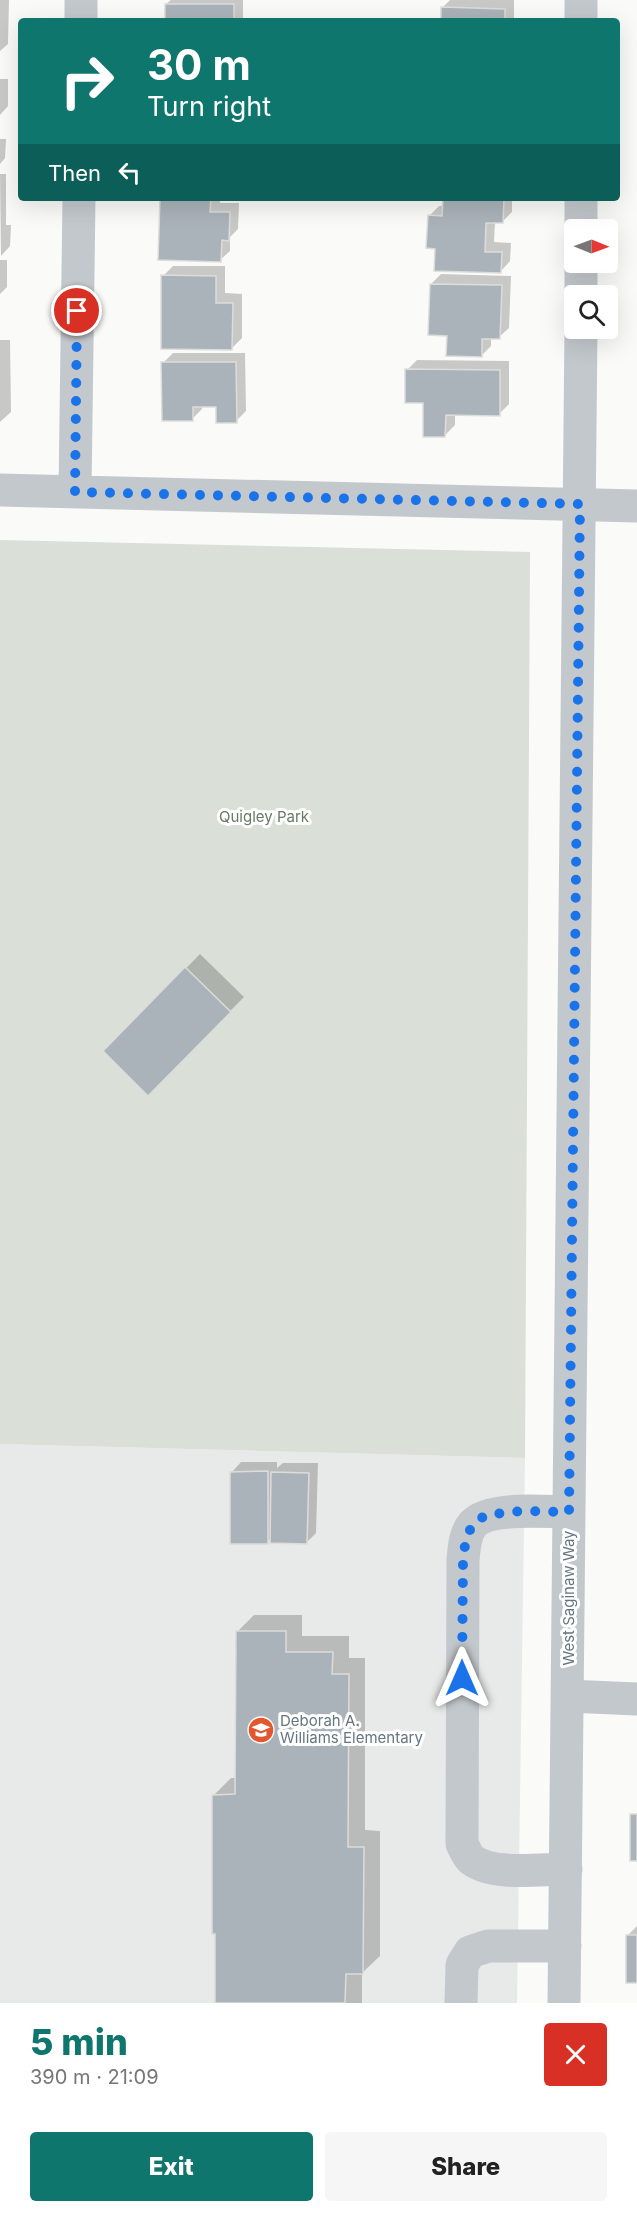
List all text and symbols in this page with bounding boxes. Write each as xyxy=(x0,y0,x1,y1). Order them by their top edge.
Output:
text: 30 m xyxy=(147,39,251,90)
icon: right xyxy=(48,42,126,120)
text: Turn right xyxy=(147,90,271,123)
icon: left xyxy=(113,156,146,189)
text: Then xyxy=(48,160,101,186)
north arrow xyxy=(564,219,618,273)
map controls xyxy=(564,219,618,339)
pin xyxy=(51,285,102,336)
button: search xyxy=(564,285,618,339)
icon: arrive xyxy=(60,294,93,327)
park label: Quigley Park xyxy=(219,807,310,826)
street label: West Saginaw Way xyxy=(559,1530,578,1666)
position arrow xyxy=(430,1646,494,1710)
place label: Deborah A. Williams Elementary xyxy=(280,1711,423,1747)
school or university icon: Deborah A. Williams Elementary xyxy=(246,1715,276,1745)
text: 5 min xyxy=(30,2020,128,2064)
button: close xyxy=(544,2023,607,2086)
text: 390 m · 21:09 xyxy=(30,2065,159,2089)
button: Exit xyxy=(30,2132,313,2201)
button: Share xyxy=(325,2132,607,2201)

